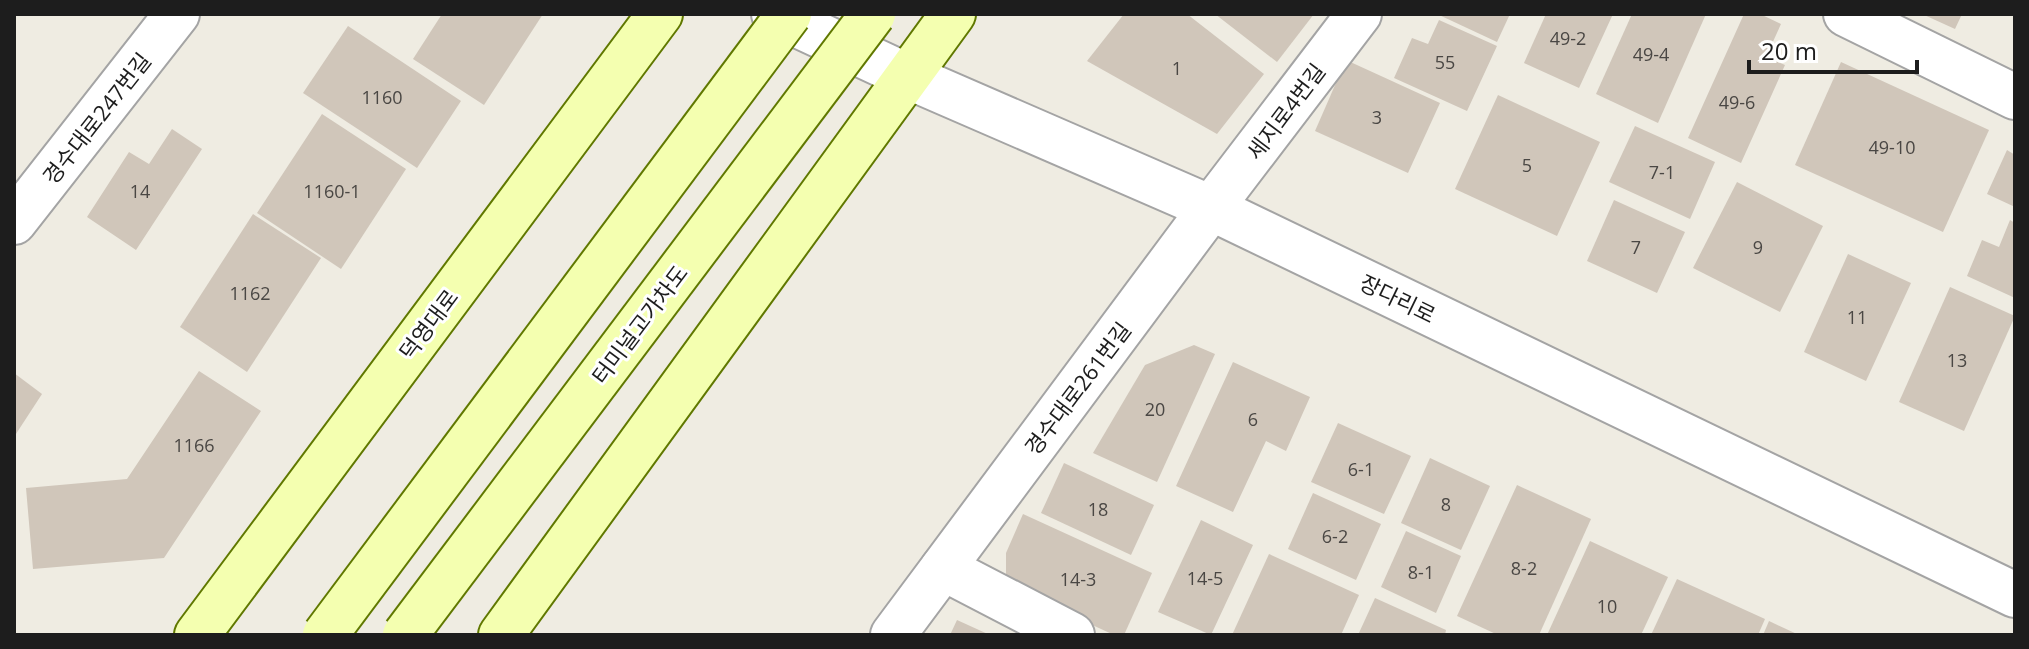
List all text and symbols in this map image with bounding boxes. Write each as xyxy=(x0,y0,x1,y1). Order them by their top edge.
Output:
scale bar xyxy=(1749,24,1917,74)
house number: 49-2 xyxy=(1550,26,1586,50)
text: 20 m xyxy=(1761,34,1817,67)
house number: 49-4 xyxy=(1633,42,1669,66)
street label: 경수대로247번길 xyxy=(35,46,157,190)
house number: 55 xyxy=(1435,50,1455,74)
house number: 1 xyxy=(1172,56,1182,80)
street label: 세지로4번길 xyxy=(1239,57,1331,165)
house number: 1160 xyxy=(361,85,403,109)
house number: 49-6 xyxy=(1719,90,1755,114)
house number: 3 xyxy=(1372,105,1382,129)
house number: 49-10 xyxy=(1869,135,1915,159)
house number: 5 xyxy=(1522,153,1532,177)
house number: 7-1 xyxy=(1649,160,1675,184)
house number: 14 xyxy=(130,179,150,203)
house number: 1160-1 xyxy=(303,179,361,203)
house number: 7 xyxy=(1631,235,1641,259)
house number: 9 xyxy=(1753,235,1763,259)
street label: 터미널고가차도 xyxy=(584,258,694,390)
street label: 장다리로 xyxy=(1355,267,1441,329)
house number: 1162 xyxy=(229,281,271,305)
street label: 덕영대로 xyxy=(392,283,464,365)
house number: 11 xyxy=(1847,305,1867,329)
street label: 경수대로261번길 xyxy=(1017,315,1137,461)
house number: 13 xyxy=(1947,348,1967,372)
house number: 20 xyxy=(1145,397,1165,421)
house number: 6 xyxy=(1248,407,1258,431)
house number: 1166 xyxy=(173,433,215,457)
house number: 6-1 xyxy=(1348,457,1374,481)
house number: 8 xyxy=(1441,492,1451,516)
house number: 18 xyxy=(1088,497,1108,521)
house number: 6-2 xyxy=(1322,524,1348,548)
house number: 8-2 xyxy=(1511,556,1537,580)
house number: 8-1 xyxy=(1408,560,1434,584)
house number: 14-5 xyxy=(1187,566,1223,590)
house number: 14-3 xyxy=(1060,567,1096,591)
house number: 10 xyxy=(1597,594,1617,618)

